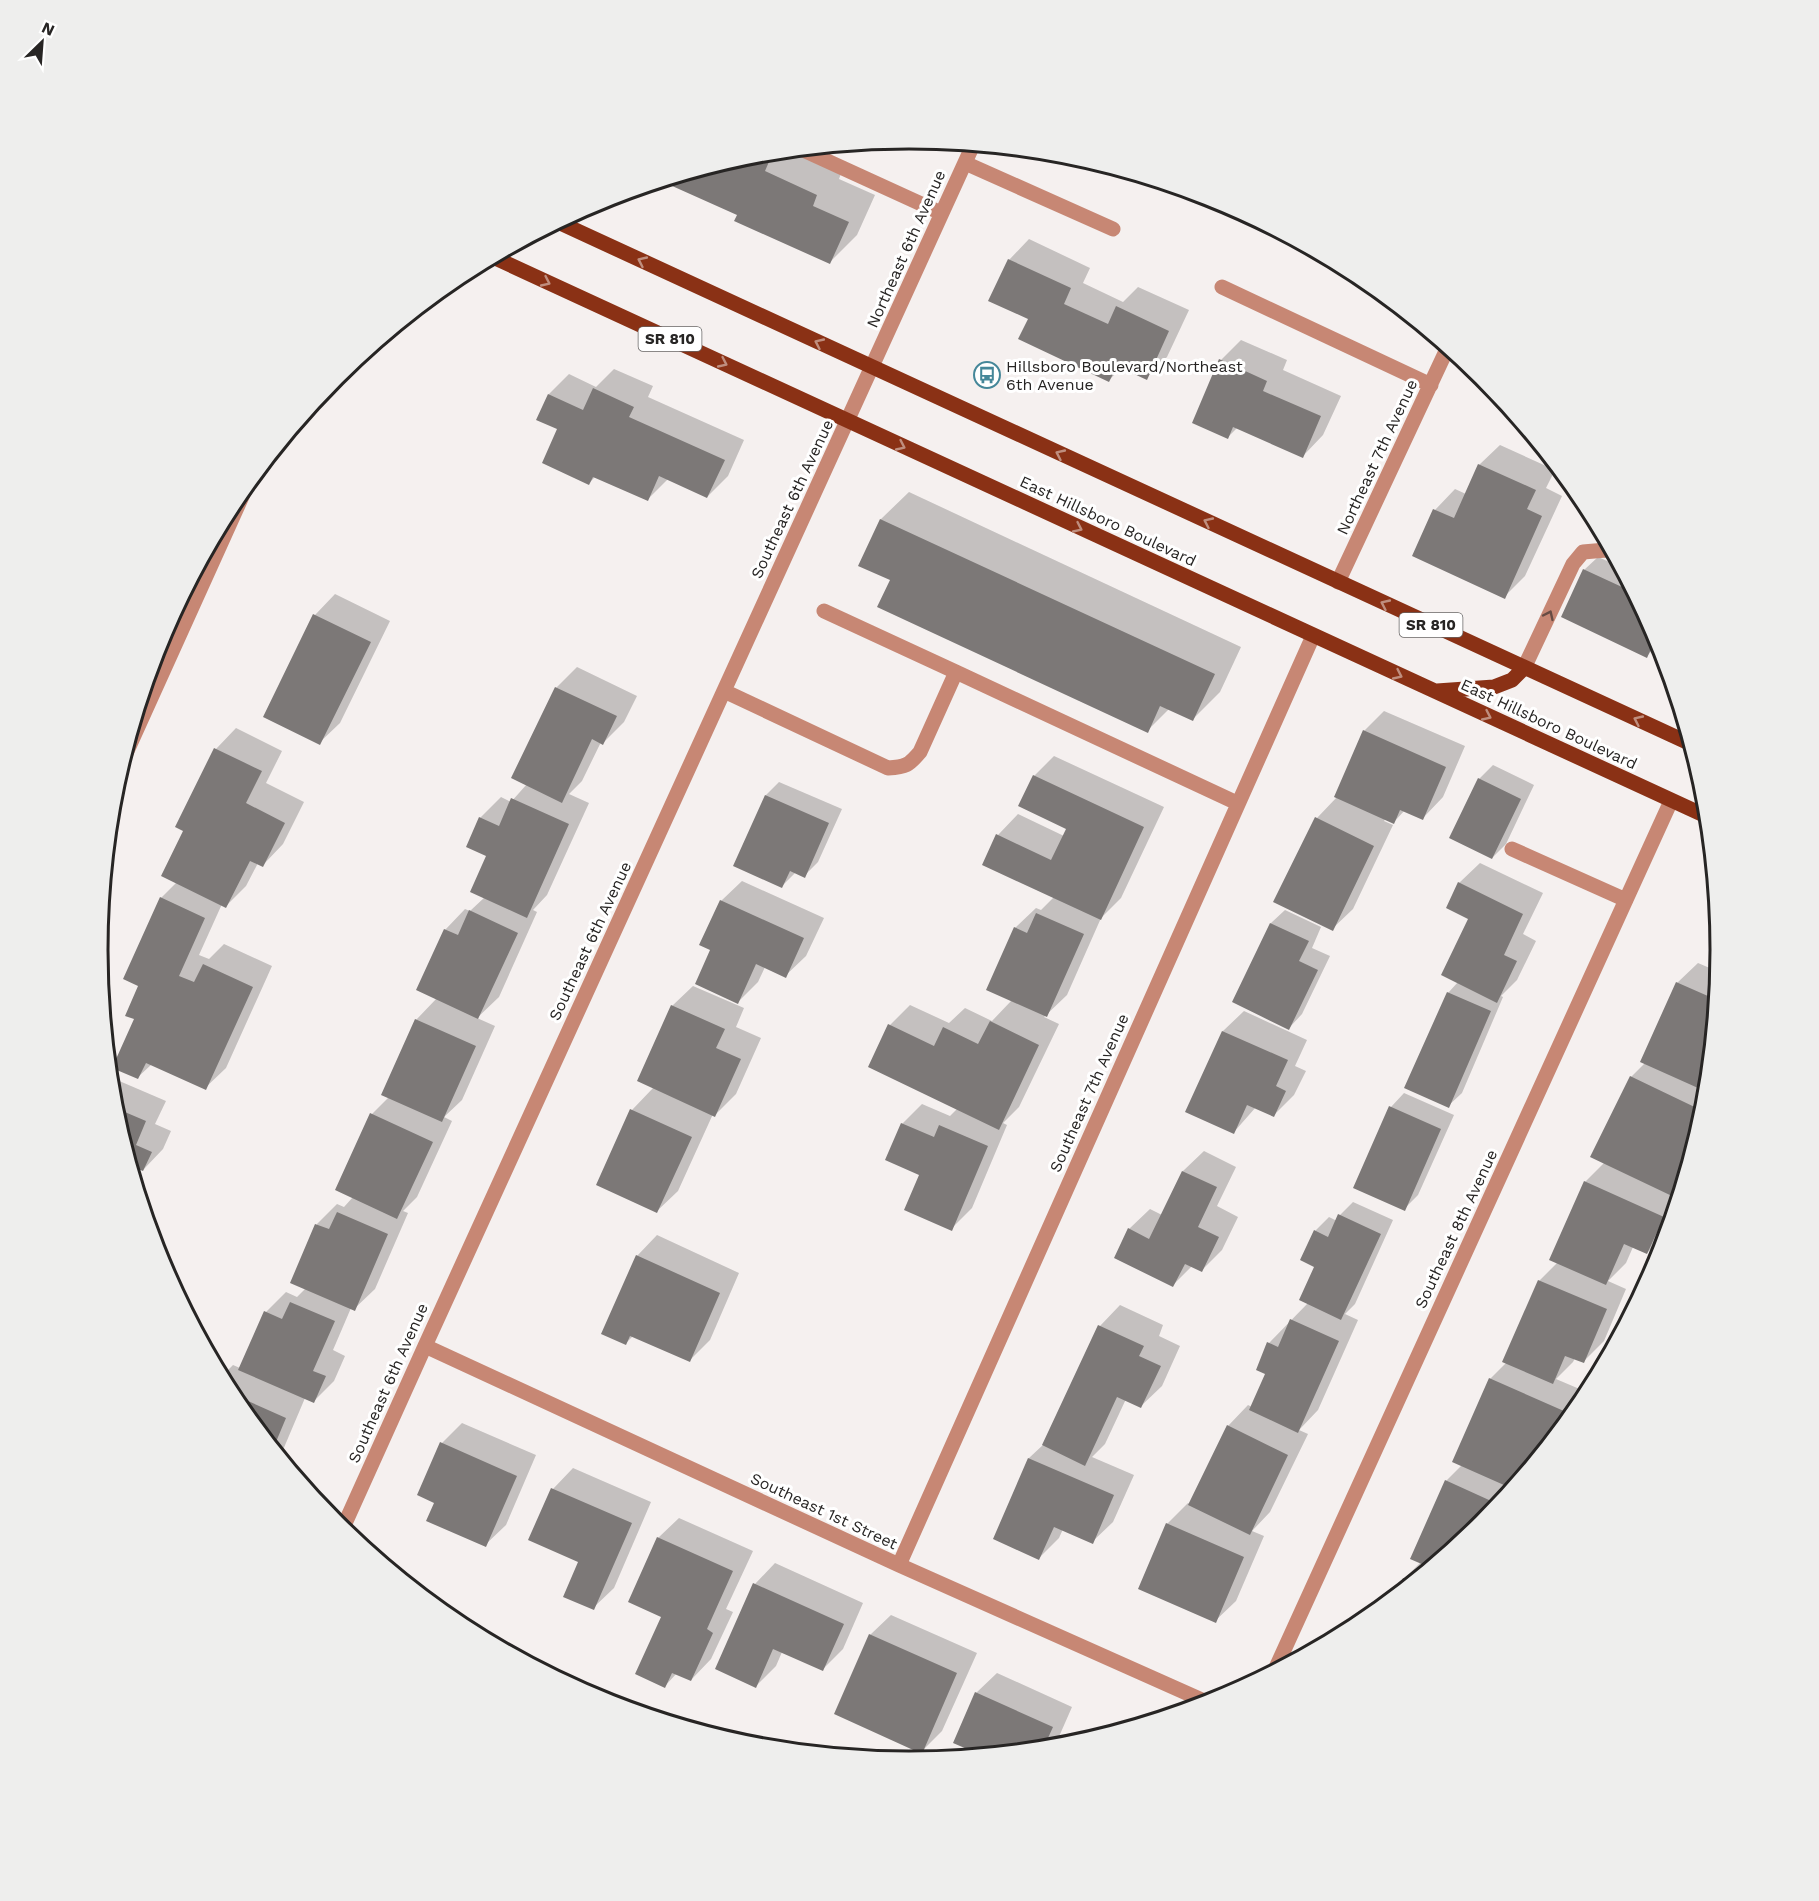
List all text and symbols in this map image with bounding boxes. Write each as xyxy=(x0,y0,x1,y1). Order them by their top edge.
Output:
north arrow xyxy=(12,12,72,72)
text: N xyxy=(39,18,58,40)
street label: Northeast 6th Avenue xyxy=(863,167,949,331)
one-way arrow xyxy=(638,257,649,269)
one-way arrow xyxy=(539,274,550,286)
road number: SR 810 xyxy=(638,327,702,351)
one-way arrow xyxy=(815,339,826,351)
one-way arrow xyxy=(716,356,727,368)
place label: Hillsboro Boulevard/Northeast 6th Avenue xyxy=(1006,357,1243,394)
bus stop icon: Hillsboro Boulevard/Northeast 6th Avenue xyxy=(972,360,1002,390)
street label: Northeast 7th Avenue xyxy=(1333,376,1421,538)
street label: Southeast 6th Avenue xyxy=(747,417,837,581)
one-way arrow xyxy=(894,439,905,451)
one-way arrow xyxy=(1055,449,1066,461)
street label: East Hillsboro Boulevard xyxy=(1017,472,1199,570)
one-way arrow xyxy=(1203,517,1214,529)
one-way arrow xyxy=(1072,520,1083,532)
one-way arrow xyxy=(1380,599,1391,611)
one-way arrow xyxy=(1542,610,1554,621)
road number: SR 810 xyxy=(1400,613,1462,637)
one-way arrow xyxy=(1391,667,1402,679)
street label: East Hillsboro Boulevard xyxy=(1458,675,1640,773)
one-way arrow xyxy=(1481,708,1492,720)
one-way arrow xyxy=(1634,715,1645,727)
street label: Southeast 6th Avenue xyxy=(545,859,635,1023)
street label: Southeast 7th Avenue xyxy=(1045,1011,1133,1175)
street label: Southeast 8th Avenue xyxy=(1411,1147,1501,1311)
street label: Southeast 6th Avenue xyxy=(344,1300,432,1466)
street label: Southeast 1st Street xyxy=(748,1469,901,1554)

